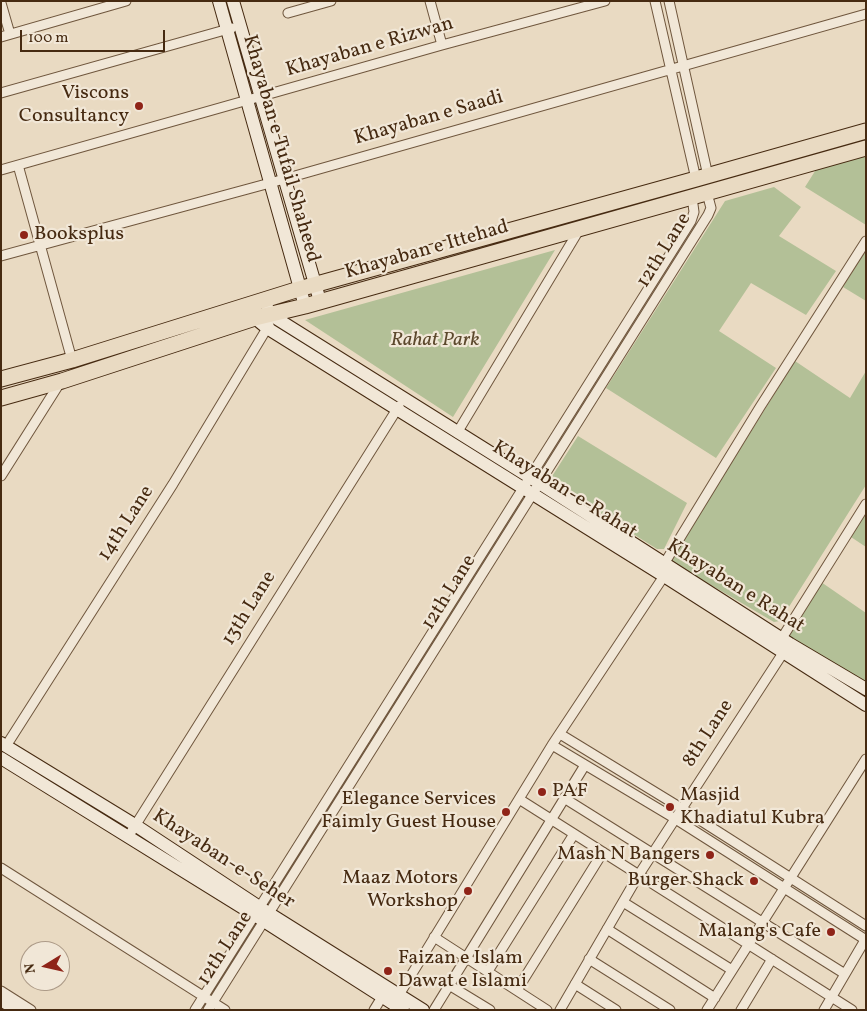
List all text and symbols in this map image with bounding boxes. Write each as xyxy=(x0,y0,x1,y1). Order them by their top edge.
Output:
street label: Khayaban e Rizwan xyxy=(284,13,456,83)
scale bar xyxy=(22,20,168,52)
text: 100 m xyxy=(28,28,68,49)
street label: Khayaban e Tufail Shaheed xyxy=(236,32,324,266)
place label: Viscons Consultancy xyxy=(19,82,129,129)
street label: Khayaban e Saadi xyxy=(352,86,506,152)
marker: Viscons Consultancy xyxy=(133,100,145,112)
street label: 12th Lane xyxy=(633,209,697,293)
street label: Khayaban e Ittehad xyxy=(342,216,512,286)
place label: Booksplus xyxy=(34,223,124,247)
marker: Booksplus xyxy=(18,229,30,241)
park label: Rahat Park xyxy=(391,329,479,353)
street label: Khayaban-e-Rahat xyxy=(487,437,641,545)
street label: 14th Lane xyxy=(94,482,160,566)
street label: Khayaban e Rahat xyxy=(662,535,808,639)
street label: 12th Lane xyxy=(418,551,482,635)
street label: 13th Lane xyxy=(218,567,282,651)
street label: 8th Lane xyxy=(678,696,740,772)
place label: PAF xyxy=(552,780,588,804)
place label: Masjid Khadiatul Kubra xyxy=(680,784,825,831)
marker: PAF xyxy=(536,786,548,798)
place label: Elegance Services Faimly Guest House xyxy=(321,788,496,835)
marker: Masjid Khadiatul Kubra xyxy=(664,801,676,813)
street label: Khayaban-e-Seher xyxy=(147,805,299,915)
marker: Elegance Services Faimly Guest House xyxy=(500,806,512,818)
place label: Mash N Bangers xyxy=(557,843,700,867)
marker: Mash N Bangers xyxy=(704,849,716,861)
place label: Maaz Motors Workshop xyxy=(342,867,458,914)
place label: Burger Shack xyxy=(628,869,744,893)
marker: Burger Shack xyxy=(748,875,760,887)
marker: Maaz Motors Workshop xyxy=(462,885,474,897)
street label: 12th Lane xyxy=(193,907,259,991)
place label: Malang's Cafe xyxy=(698,920,821,944)
marker: Malang's Cafe xyxy=(825,926,837,938)
north arrow xyxy=(20,941,70,991)
place label: Faizan e Islam Dawat e Islami xyxy=(398,947,527,994)
text: N xyxy=(21,962,41,975)
marker: Faizan e Islam Dawat e Islami xyxy=(382,965,394,977)

